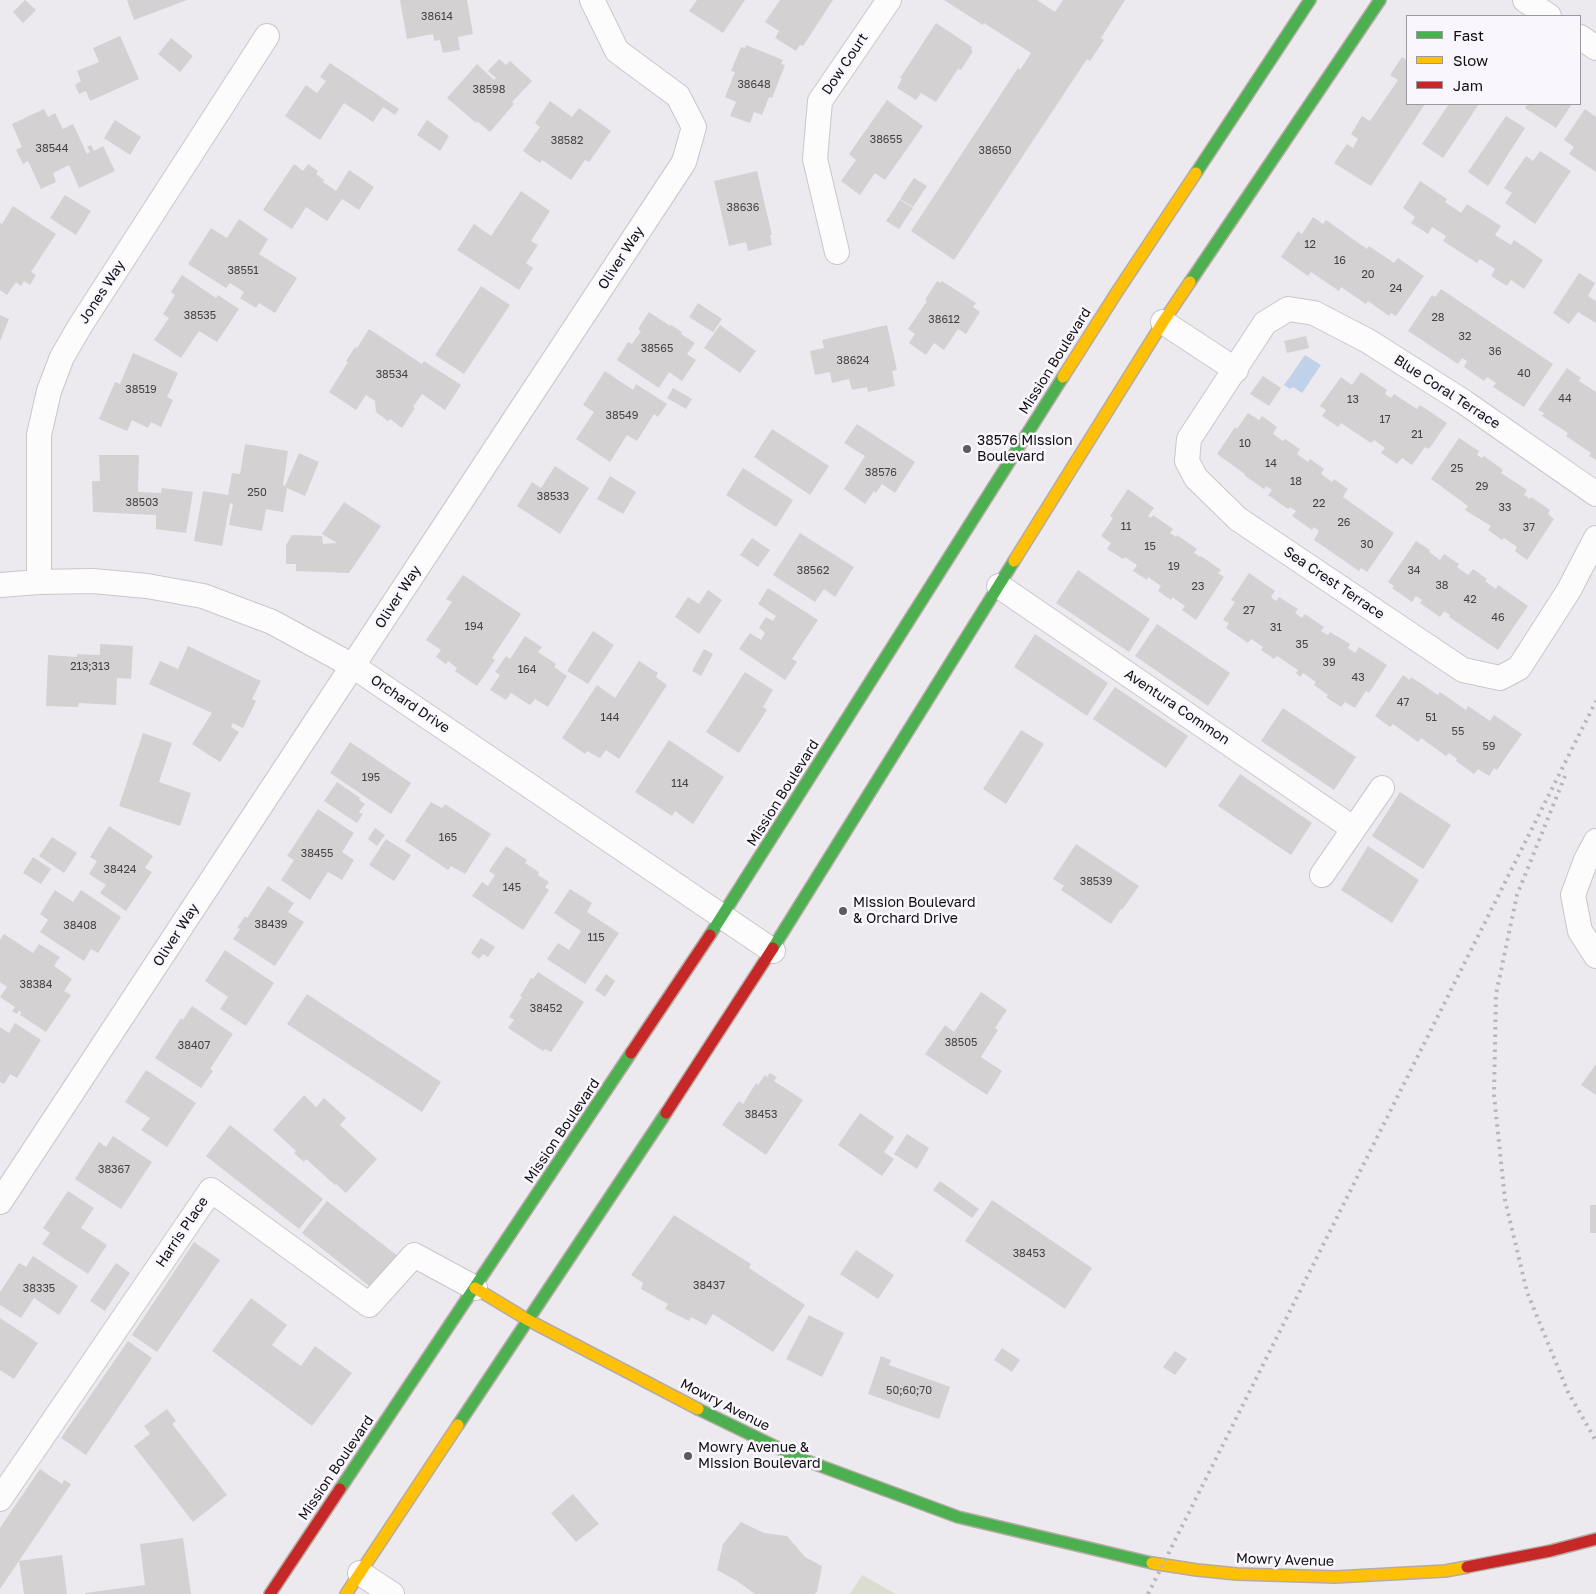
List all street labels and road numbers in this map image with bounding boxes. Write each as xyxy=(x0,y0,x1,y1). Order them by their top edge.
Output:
street label: Dow Court xyxy=(818,30,872,98)
street label: Oliver Way xyxy=(594,223,648,293)
street label: Jones Way xyxy=(75,257,129,327)
street label: Mission Boulevard xyxy=(1015,305,1095,417)
street label: Blue Coral Terrace xyxy=(1391,351,1503,433)
street label: Sea Crest Terrace xyxy=(1280,543,1388,623)
street label: Oliver Way xyxy=(371,562,425,632)
street label: Aventura Common xyxy=(1121,666,1233,748)
street label: Orchard Drive xyxy=(367,671,453,737)
street label: Mission Boulevard xyxy=(743,737,823,849)
street label: Oliver Way xyxy=(149,900,203,970)
street label: Mission Boulevard xyxy=(521,1075,603,1187)
street label: Harris Place xyxy=(152,1194,212,1270)
street label: Mowry Avenue xyxy=(677,1375,773,1435)
street label: Mission Boulevard xyxy=(295,1412,377,1524)
street label: Mowry Avenue xyxy=(1236,1550,1334,1570)

